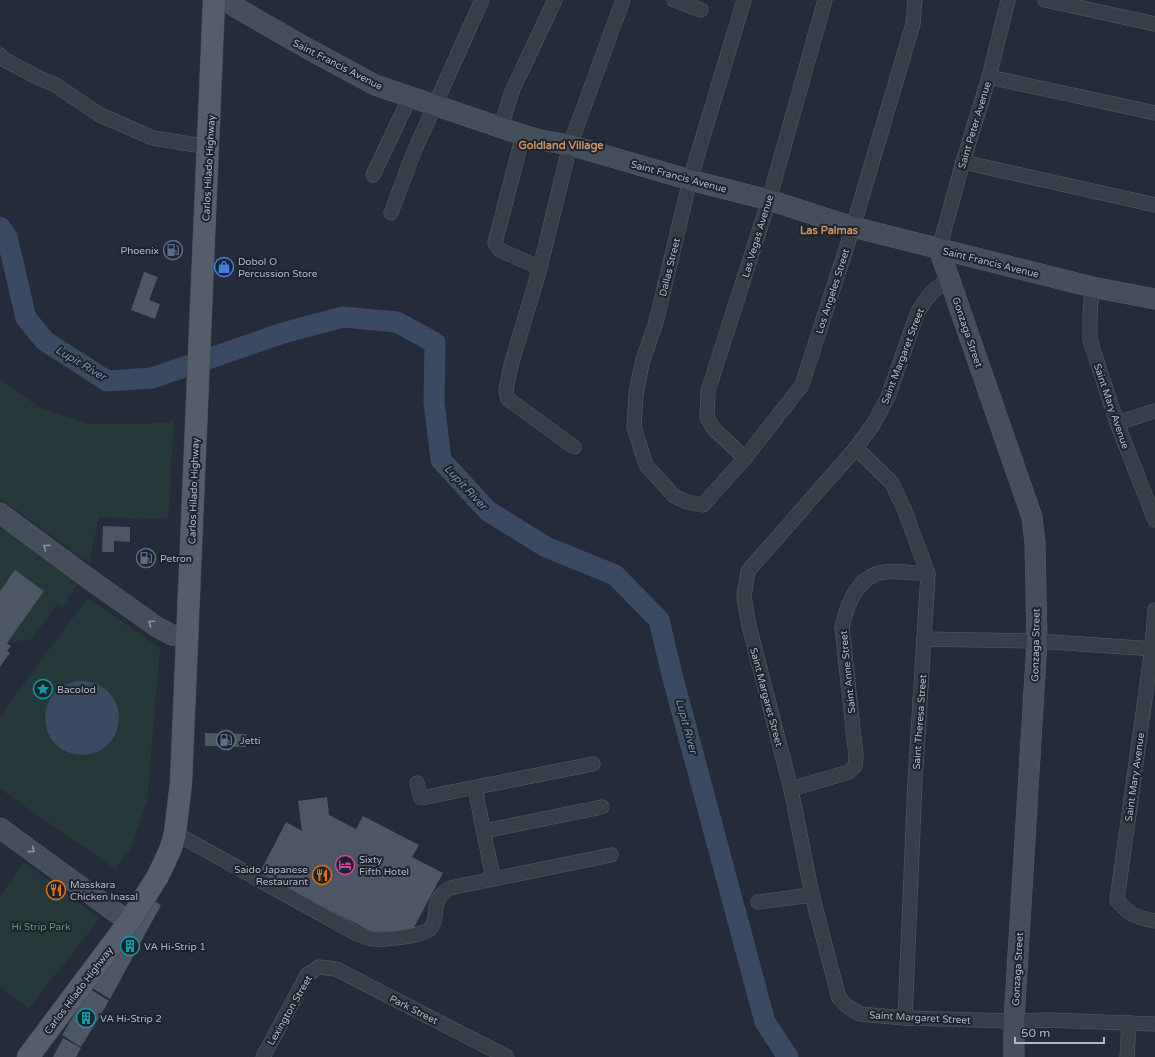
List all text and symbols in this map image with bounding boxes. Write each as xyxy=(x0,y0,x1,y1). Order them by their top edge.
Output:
street label: Saint Francis Avenue xyxy=(291,37,385,93)
street label: Saint Peter Avenue xyxy=(956,80,994,170)
street label: Carlos Hilado Highway xyxy=(200,114,218,222)
district label: Goldland Village xyxy=(518,139,604,153)
street label: Saint Francis Avenue xyxy=(629,158,728,196)
street label: Las Vegas Avenue xyxy=(740,193,776,279)
district label: Las Palmas xyxy=(800,224,859,237)
street label: Dallas Street xyxy=(657,237,683,298)
fuel station icon: Phoenix xyxy=(162,239,184,261)
place label: Phoenix xyxy=(121,245,159,257)
street label: Saint Francis Avenue xyxy=(941,245,1041,281)
street label: Los Angeles Street xyxy=(814,247,852,335)
shop icon: Dobol O Percussion Store xyxy=(213,256,235,278)
place label: Dobol O Percussion Store xyxy=(238,256,318,280)
street label: Gonzaga Street xyxy=(949,296,985,369)
street label: Saint Margaret Street xyxy=(879,306,927,406)
water label: Lupit River xyxy=(53,343,110,384)
street label: Saint Mary Avenue xyxy=(1091,362,1131,451)
street label: Carlos Hilado Highway xyxy=(186,437,202,544)
water label: Lupit River xyxy=(442,462,491,514)
one-way arrow xyxy=(44,545,51,552)
fuel station icon: Petron xyxy=(135,547,157,569)
place label: Petron xyxy=(160,553,192,565)
street label: Gonzaga Street xyxy=(1029,608,1043,682)
one-way arrow xyxy=(149,621,156,628)
street label: Saint Anne Street xyxy=(838,630,858,714)
street label: Saint Margaret Street xyxy=(747,646,785,748)
street label: Saint Theresa Street xyxy=(911,674,929,770)
place icon: Bacolod xyxy=(32,678,54,700)
place label: Bacolod xyxy=(57,684,96,696)
water label: Lupit River xyxy=(673,697,701,757)
fuel station icon: Jetti xyxy=(215,729,237,751)
street label: Saint Mary Avenue xyxy=(1123,732,1147,822)
place label: Jetti xyxy=(240,735,260,747)
one-way arrow xyxy=(27,845,34,852)
hotel icon: Sixty Fifth Hotel xyxy=(334,854,356,876)
place label: Sixty Fifth Hotel xyxy=(359,854,409,878)
place label: Saido Japanese Restaurant xyxy=(234,864,308,888)
restaurant icon: Saido Japanese Restaurant xyxy=(311,864,333,886)
restaurant icon: Masskara Chicken Inasal xyxy=(45,879,67,901)
place label: Masskara Chicken Inasal xyxy=(70,879,138,903)
park label: Hi Strip Park xyxy=(12,921,71,933)
street label: Gonzaga Street xyxy=(1010,932,1026,1006)
building icon: VA Hi-Strip 1 xyxy=(119,935,141,957)
place label: VA Hi-Strip 1 xyxy=(144,941,206,953)
street label: Carlos Hilado Highway xyxy=(42,944,116,1037)
street label: Lexington Street xyxy=(265,973,315,1048)
street label: Park Street xyxy=(387,993,440,1027)
building icon: VA Hi-Strip 2 xyxy=(75,1007,97,1029)
street label: Saint Margaret Street xyxy=(869,1009,971,1027)
place label: VA Hi-Strip 2 xyxy=(100,1013,162,1025)
scale bar xyxy=(1015,1019,1104,1045)
text: 50 m xyxy=(1021,1026,1050,1040)

